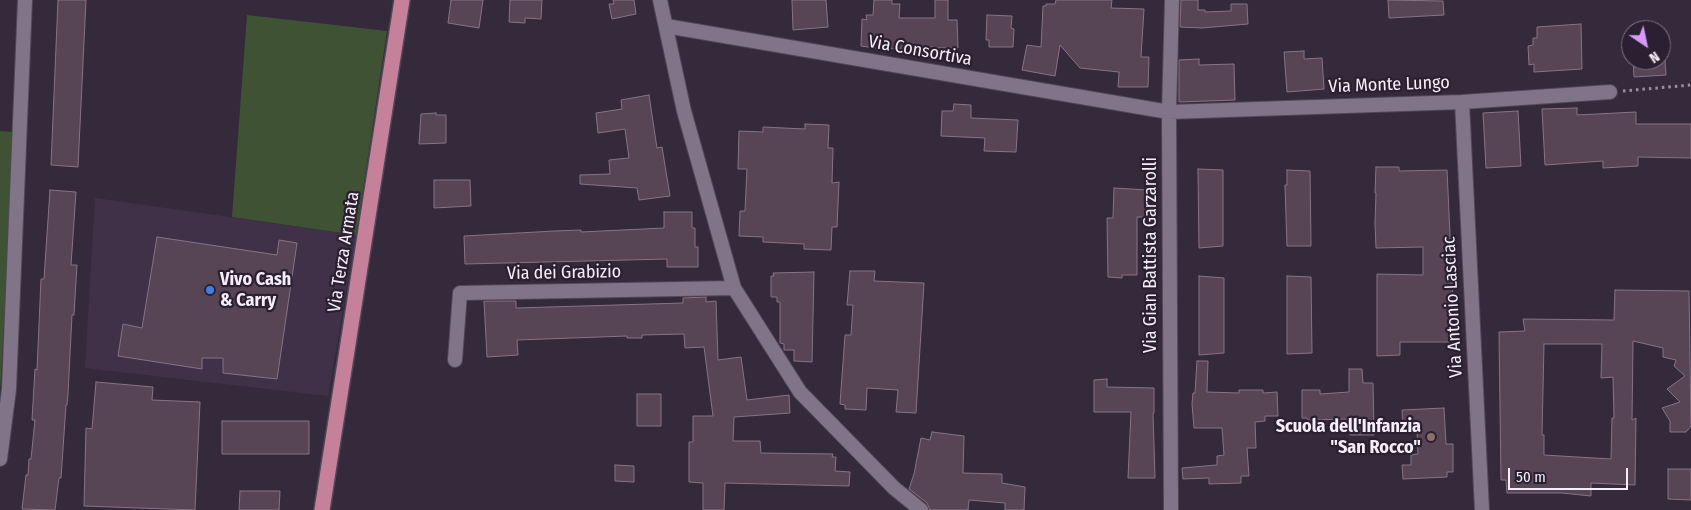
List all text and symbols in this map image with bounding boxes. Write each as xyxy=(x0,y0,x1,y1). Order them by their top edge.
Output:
north arrow xyxy=(1621,20,1671,70)
street label: Via Consortiva xyxy=(866,31,974,71)
text: N xyxy=(1646,48,1662,66)
street label: Via Monte Lungo xyxy=(1328,72,1450,98)
street label: Via Gian Battista Garzarolli xyxy=(1140,157,1162,353)
street label: Via Terza Armata xyxy=(324,190,364,314)
street label: Via Antonio Lasciac xyxy=(1439,236,1467,378)
street label: Via dei Grabizio xyxy=(507,261,621,285)
place label: Vivo Cash & Carry xyxy=(220,269,291,312)
marker: Vivo Cash & Carry xyxy=(204,284,216,296)
place label: Scuola dell'Infanzia "San Rocco" xyxy=(1276,416,1421,458)
marker: Scuola dell'Infanzia "San Rocco" xyxy=(1425,431,1437,443)
scale bar xyxy=(1511,458,1631,490)
text: 50 m xyxy=(1516,468,1546,486)

